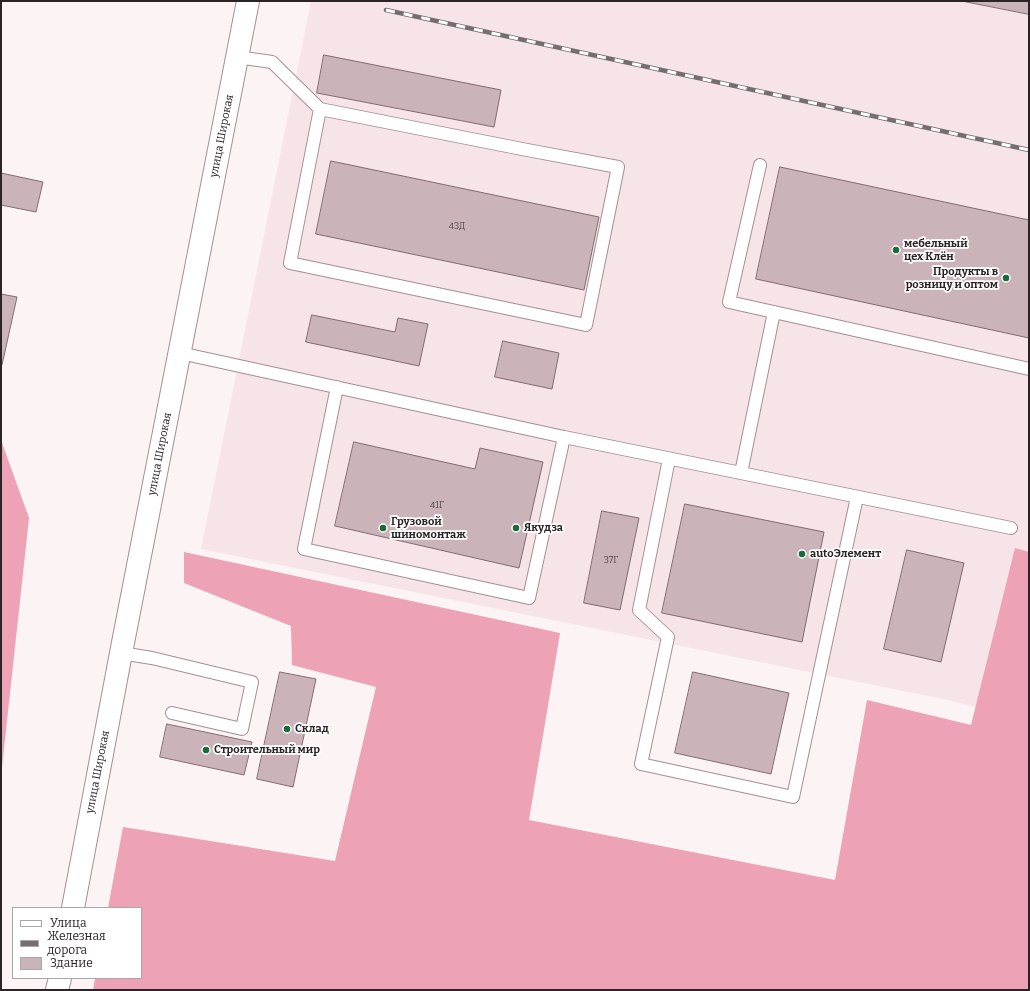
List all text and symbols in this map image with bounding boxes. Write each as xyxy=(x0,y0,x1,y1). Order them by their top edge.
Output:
street label: улица Широкая xyxy=(207,93,237,179)
house number: 43Д xyxy=(449,221,465,231)
place label: мебельный цех Клён xyxy=(904,237,968,263)
marker: мебельный цех Клён xyxy=(891,245,901,255)
place label: Продукты в розницу и оптом xyxy=(906,265,998,291)
marker: Продукты в розницу и оптом xyxy=(1001,273,1011,283)
street label: улица Широкая xyxy=(145,411,175,497)
house number: 41Г xyxy=(430,500,444,510)
place label: Грузовой шиномонтаж xyxy=(391,515,466,541)
place label: Якудза xyxy=(524,521,563,535)
marker: Грузовой шиномонтаж xyxy=(378,523,388,533)
marker: Якудза xyxy=(511,523,521,533)
place label: autoЭлемент xyxy=(810,547,881,561)
marker: autoЭлемент xyxy=(797,549,807,559)
house number: 37Г xyxy=(604,555,618,565)
place label: Склад xyxy=(295,722,329,736)
marker: Склад xyxy=(282,724,292,734)
street label: улица Широкая xyxy=(83,729,113,815)
place label: Строительный мир xyxy=(214,743,320,757)
marker: Строительный мир xyxy=(201,745,211,755)
legend xyxy=(12,907,142,979)
text: Улица xyxy=(50,916,86,930)
text: Железная дорога xyxy=(47,929,106,957)
text: Здание xyxy=(50,956,93,970)

